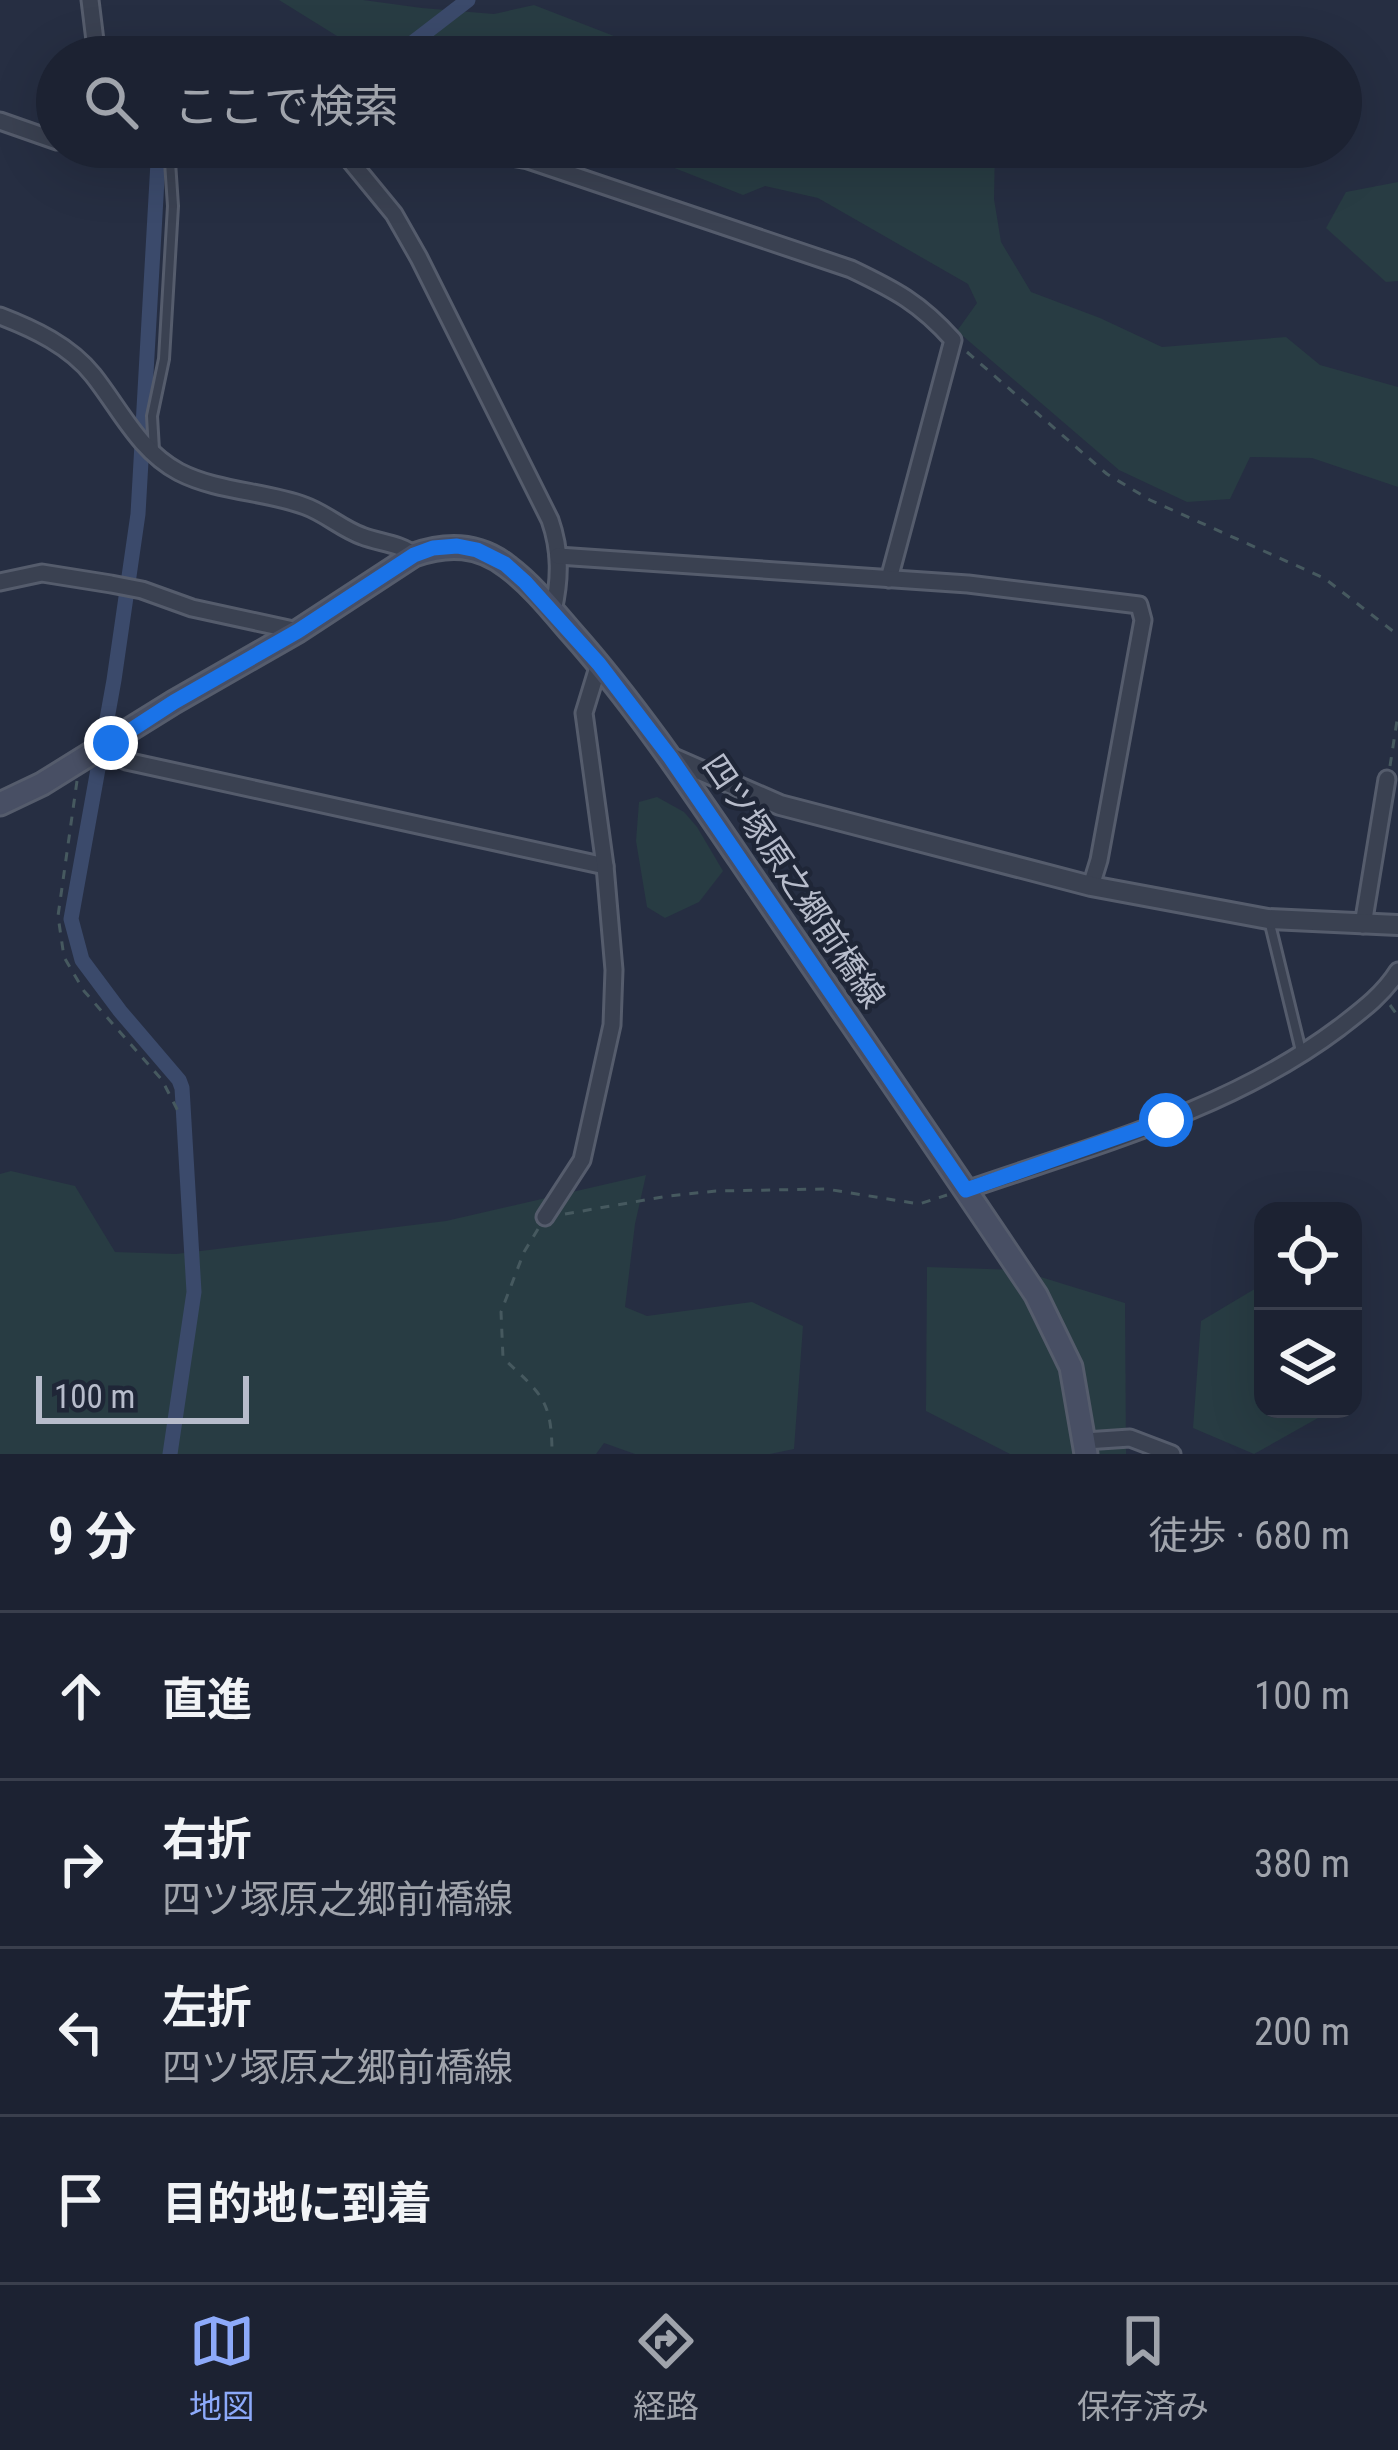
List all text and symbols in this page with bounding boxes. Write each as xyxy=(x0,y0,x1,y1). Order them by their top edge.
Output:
search box xyxy=(36,36,1362,168)
icon: search xyxy=(78,69,144,135)
text: ここで検索 xyxy=(174,80,399,133)
route end xyxy=(84,716,138,770)
street label: 四ツ塚原之郷前橋線 xyxy=(695,747,893,1015)
route start xyxy=(1139,1093,1193,1147)
map controls xyxy=(1254,1202,1362,1418)
button: locate xyxy=(1254,1202,1362,1310)
button: layers xyxy=(1254,1310,1362,1418)
scale bar xyxy=(36,1370,249,1423)
text: 100 m xyxy=(54,1377,135,1416)
text: 9 分 xyxy=(48,1507,137,1566)
text: 徒歩 · 680 m xyxy=(1149,1513,1350,1559)
icon: ahead xyxy=(48,1663,114,1729)
text: 直進 xyxy=(162,1673,252,1726)
text: 100 m xyxy=(1254,1673,1350,1719)
text: 右折 xyxy=(162,1813,252,1866)
icon: right xyxy=(48,1831,114,1897)
text: 380 m xyxy=(1254,1841,1350,1887)
text: 四ツ塚原之郷前橋線 xyxy=(162,1877,513,1923)
text: 左折 xyxy=(162,1981,252,2034)
icon: left xyxy=(48,1999,114,2065)
text: 200 m xyxy=(1254,2009,1350,2055)
text: 四ツ塚原之郷前橋線 xyxy=(162,2045,513,2091)
icon: arrive xyxy=(48,2167,114,2233)
text: 目的地に到着 xyxy=(162,2177,432,2230)
tab: 地図 xyxy=(189,2308,255,2428)
tab: 経路 xyxy=(633,2308,699,2428)
tab: 保存済み xyxy=(1077,2308,1209,2428)

